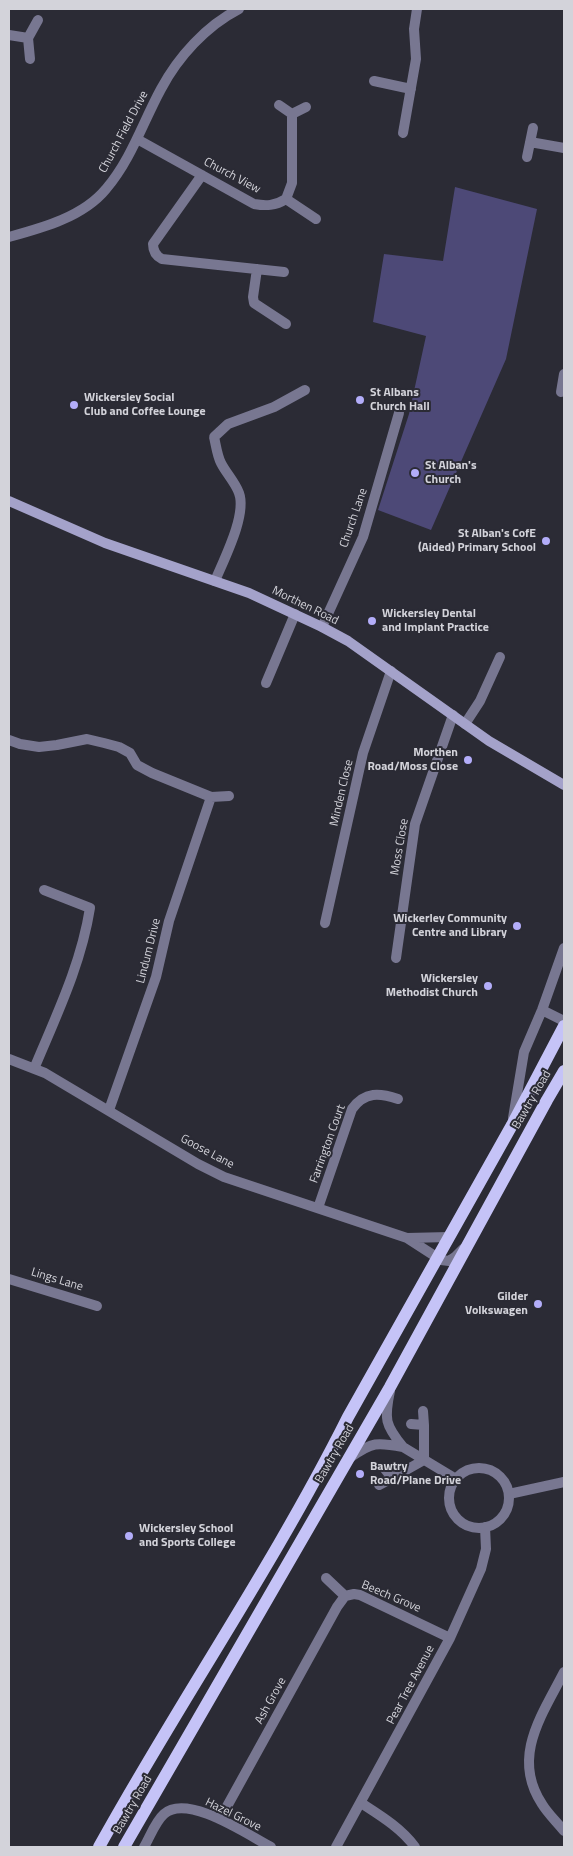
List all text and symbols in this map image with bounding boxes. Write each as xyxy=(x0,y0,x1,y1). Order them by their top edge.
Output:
street label: Church Field Drive xyxy=(96,89,152,175)
street label: Church View xyxy=(201,155,263,197)
place label: St Albans Church Hall xyxy=(370,386,430,414)
place label: Wickersley Social Club and Coffee Lounge xyxy=(84,391,206,419)
marker: St Albans Church Hall xyxy=(354,394,366,406)
marker: Wickersley Social Club and Coffee Lounge xyxy=(68,399,80,411)
place label: St Alban's Church xyxy=(425,459,477,487)
marker: St Alban's Church xyxy=(409,467,421,479)
street label: Church Lane xyxy=(337,486,371,550)
place label: St Alban's CofE (Aided) Primary School xyxy=(418,527,536,555)
marker: St Alban's CofE (Aided) Primary School xyxy=(540,535,552,547)
street label: Morthen Road xyxy=(269,584,341,628)
place label: Wickersley Dental and Implant Practice xyxy=(382,607,489,635)
marker: Wickersley Dental and Implant Practice xyxy=(366,615,378,627)
place label: Morthen Road/Moss Close xyxy=(367,746,458,774)
marker: Morthen Road/Moss Close xyxy=(462,754,474,766)
street label: Minden Close xyxy=(327,758,357,828)
street label: Moss Close xyxy=(388,817,412,877)
place label: Wickerley Community Centre and Library xyxy=(393,912,507,940)
street label: Lindum Drive xyxy=(134,917,164,985)
marker: Wickerley Community Centre and Library xyxy=(511,920,523,932)
place label: Wickersley Methodist Church xyxy=(386,972,478,1000)
marker: Wickersley Methodist Church xyxy=(482,980,494,992)
street label: Bawtry Road xyxy=(509,1068,555,1132)
street label: Farrington Court xyxy=(307,1103,349,1185)
street label: Goose Lane xyxy=(178,1132,236,1172)
street label: Lings Lane xyxy=(29,1265,85,1295)
place label: Gilder Volkswagen xyxy=(465,1290,528,1318)
marker: Gilder Volkswagen xyxy=(532,1298,544,1310)
street label: Bawtry Road xyxy=(312,1422,358,1486)
place label: Bawtry Road/Plane Drive xyxy=(370,1460,461,1488)
marker: Bawtry Road/Plane Drive xyxy=(354,1468,366,1480)
place label: Wickersley School and Sports College xyxy=(139,1522,236,1550)
marker: Wickersley School and Sports College xyxy=(123,1530,135,1542)
street label: Beech Grove xyxy=(359,1578,423,1616)
street label: Pear Tree Avenue xyxy=(384,1643,438,1727)
street label: Ash Grove xyxy=(252,1675,290,1727)
street label: Bawtry Road xyxy=(110,1773,156,1837)
street label: Hazel Grove xyxy=(203,1795,263,1835)

